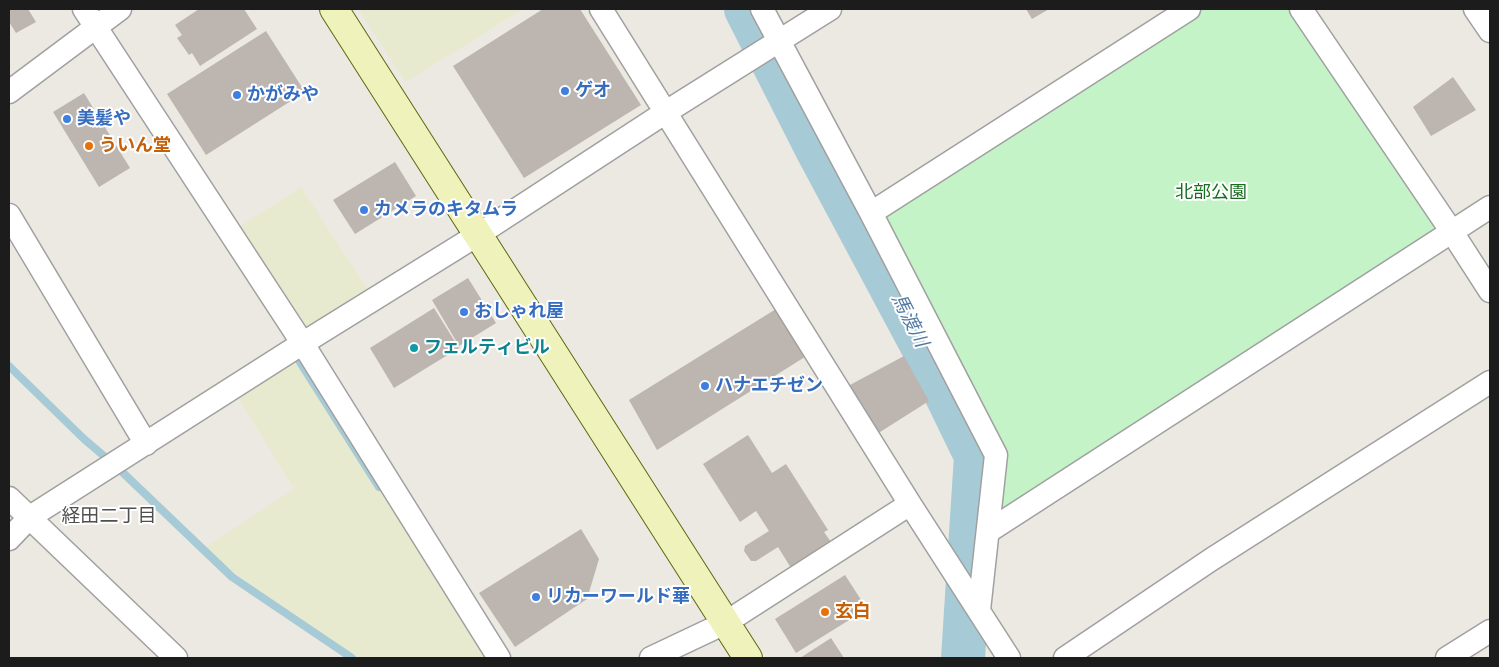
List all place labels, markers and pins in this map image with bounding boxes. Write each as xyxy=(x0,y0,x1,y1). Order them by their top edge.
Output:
place label: ゲオ xyxy=(575,80,611,102)
place label: かがみや xyxy=(247,84,319,106)
marker: ゲオ xyxy=(559,85,571,97)
marker: かがみや xyxy=(231,89,243,101)
place label: 美髪や xyxy=(77,108,131,130)
marker: 美髪や xyxy=(61,113,73,125)
place label: ういん堂 xyxy=(99,135,171,157)
marker: ういん堂 xyxy=(83,140,95,152)
place label: カメラのキタムラ xyxy=(374,199,518,221)
marker: カメラのキタムラ xyxy=(358,204,370,216)
place label: おしゃれ屋 xyxy=(474,301,564,323)
marker: おしゃれ屋 xyxy=(458,306,470,318)
place label: フェルティビル xyxy=(424,337,550,359)
marker: フェルティビル xyxy=(408,342,420,354)
place label: ハナエチゼン xyxy=(715,375,823,397)
marker: ハナエチゼン xyxy=(699,380,711,392)
place label: リカーワールド華 xyxy=(546,586,690,608)
marker: リカーワールド華 xyxy=(530,591,542,603)
place label: 玄白 xyxy=(835,601,871,623)
marker: 玄白 xyxy=(819,606,831,618)

